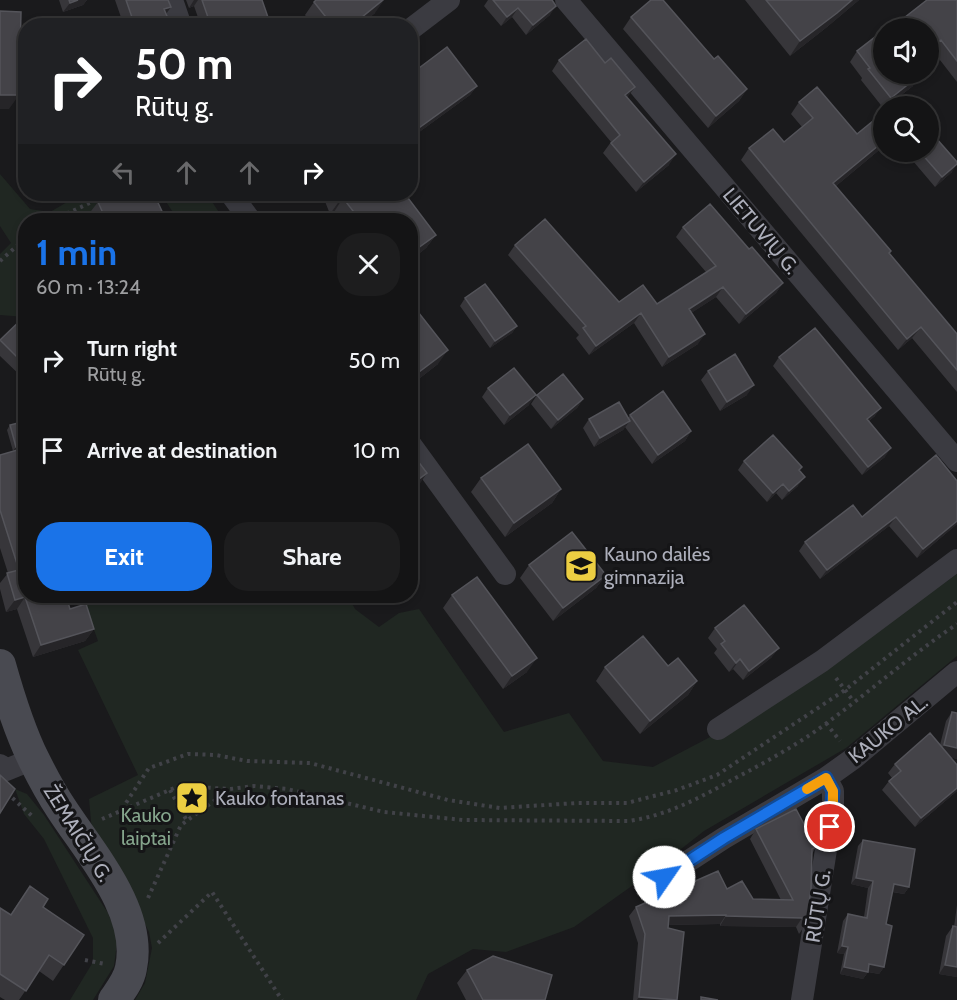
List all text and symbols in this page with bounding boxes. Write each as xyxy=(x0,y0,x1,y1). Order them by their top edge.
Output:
map controls xyxy=(873,18,939,162)
button: sound xyxy=(873,18,939,84)
text: 50 m xyxy=(135,38,233,90)
icon: right xyxy=(36,42,114,120)
text: Rūtų g. xyxy=(135,90,214,123)
button: search xyxy=(873,96,939,162)
icon: left xyxy=(107,156,140,189)
icon: ahead xyxy=(170,156,203,189)
icon: ahead xyxy=(233,156,266,189)
icon: right xyxy=(296,156,329,189)
street label: LIETUVIŲ G. xyxy=(718,183,804,279)
text: 1 min xyxy=(36,230,117,274)
button: close xyxy=(337,233,400,296)
text: 60 m · 13:24 xyxy=(36,275,141,299)
text: Turn right xyxy=(87,335,177,362)
icon: right xyxy=(36,344,69,377)
text: 50 m xyxy=(348,347,400,374)
text: Rūtų g. xyxy=(87,362,145,386)
icon: arrive xyxy=(36,434,69,467)
text: Arrive at destination xyxy=(87,437,277,464)
text: 10 m xyxy=(353,437,400,464)
button: Exit xyxy=(36,522,212,591)
button: Share xyxy=(224,522,400,591)
place label: Kauno dailės gimnazija xyxy=(604,542,710,589)
school or university icon: Kauno dailės gimnazija xyxy=(563,548,599,584)
street label: KAUKO AL. xyxy=(844,690,932,768)
street label: ŽEMAIČIŲ G. xyxy=(39,780,117,886)
place icon: Kauko fontanas xyxy=(174,780,210,816)
place label: Kauko fontanas xyxy=(215,786,344,810)
pin xyxy=(804,801,855,852)
park label: Kauko laiptai xyxy=(121,803,171,850)
icon: arrive xyxy=(813,810,846,843)
position arrow xyxy=(632,845,696,909)
street label: RŪTŲ G. xyxy=(800,868,836,944)

